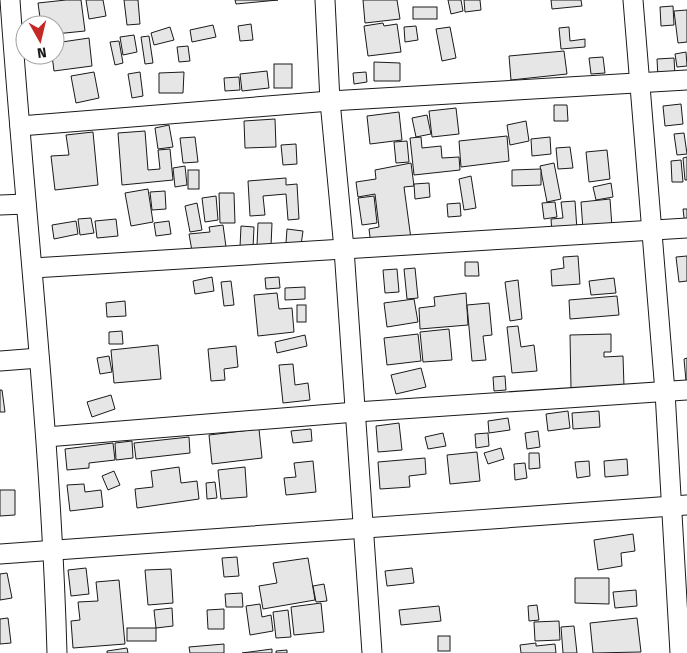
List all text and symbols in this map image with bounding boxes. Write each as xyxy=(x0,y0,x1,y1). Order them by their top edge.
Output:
north arrow xyxy=(15,15,65,65)
text: N xyxy=(36,43,48,61)

